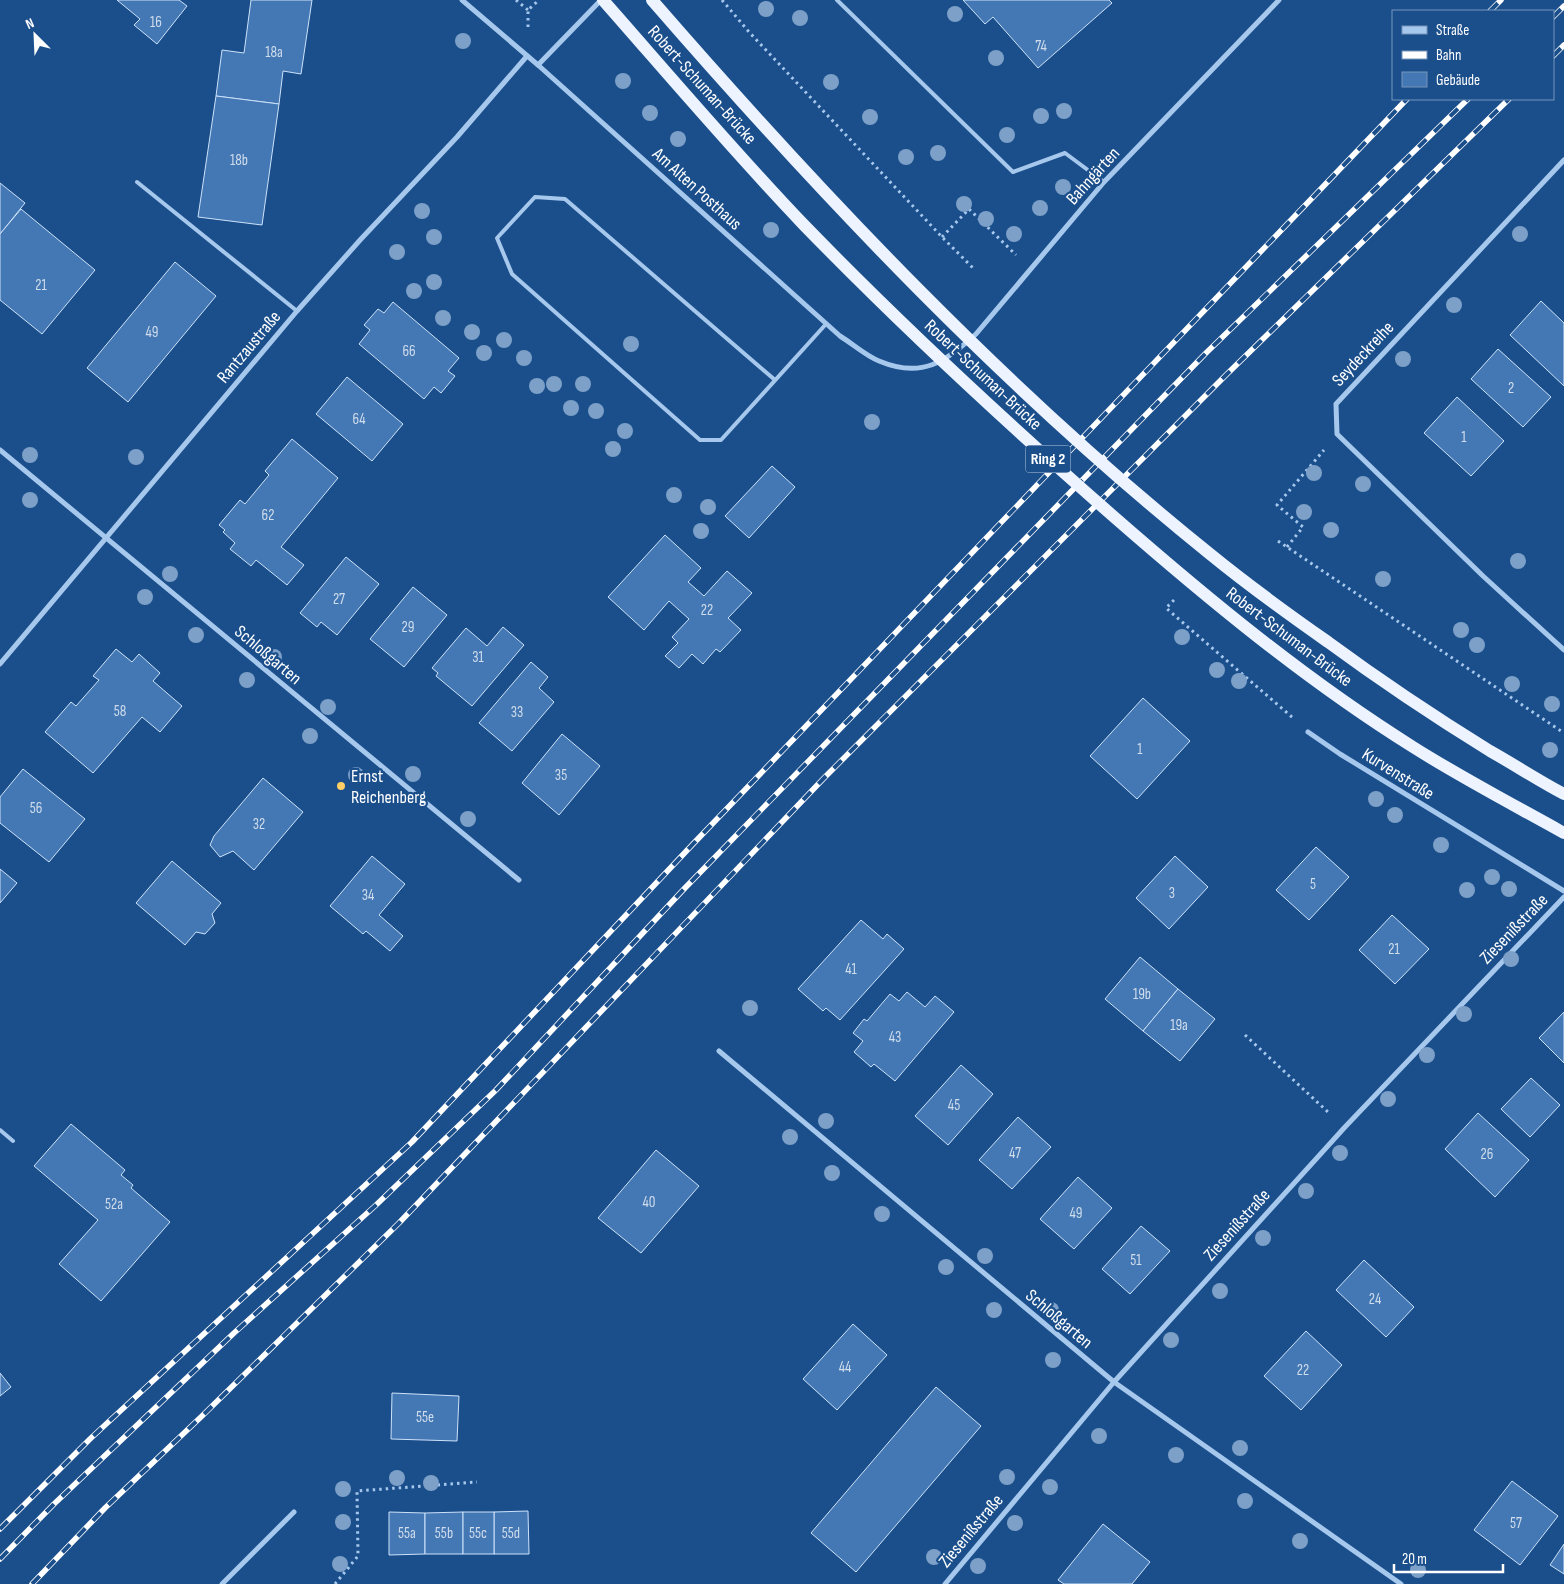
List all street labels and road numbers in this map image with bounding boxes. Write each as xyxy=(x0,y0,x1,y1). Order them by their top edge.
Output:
street label: Robert-Schuman-Brücke xyxy=(643,21,761,149)
street label: Am Alten Posthaus xyxy=(647,143,746,234)
street label: Bahngärten xyxy=(1062,143,1124,209)
street label: Rantzaustraße xyxy=(213,307,285,387)
street label: Robert-Schuman-Brücke xyxy=(920,315,1046,435)
street label: Seydeckreihe xyxy=(1328,317,1398,391)
road number: Ring 2 xyxy=(1026,446,1070,472)
street label: Robert-Schuman-Brücke xyxy=(1222,583,1356,691)
street label: Schloßgarten xyxy=(230,621,306,689)
street label: Kurvenstraße xyxy=(1358,744,1438,804)
street label: Ziesenißstraße xyxy=(1476,890,1552,968)
street label: Ziesenißstraße xyxy=(1199,1185,1275,1265)
street label: Schloßgarten xyxy=(1021,1285,1097,1353)
street label: Ziesenißstraße xyxy=(934,1490,1008,1572)

